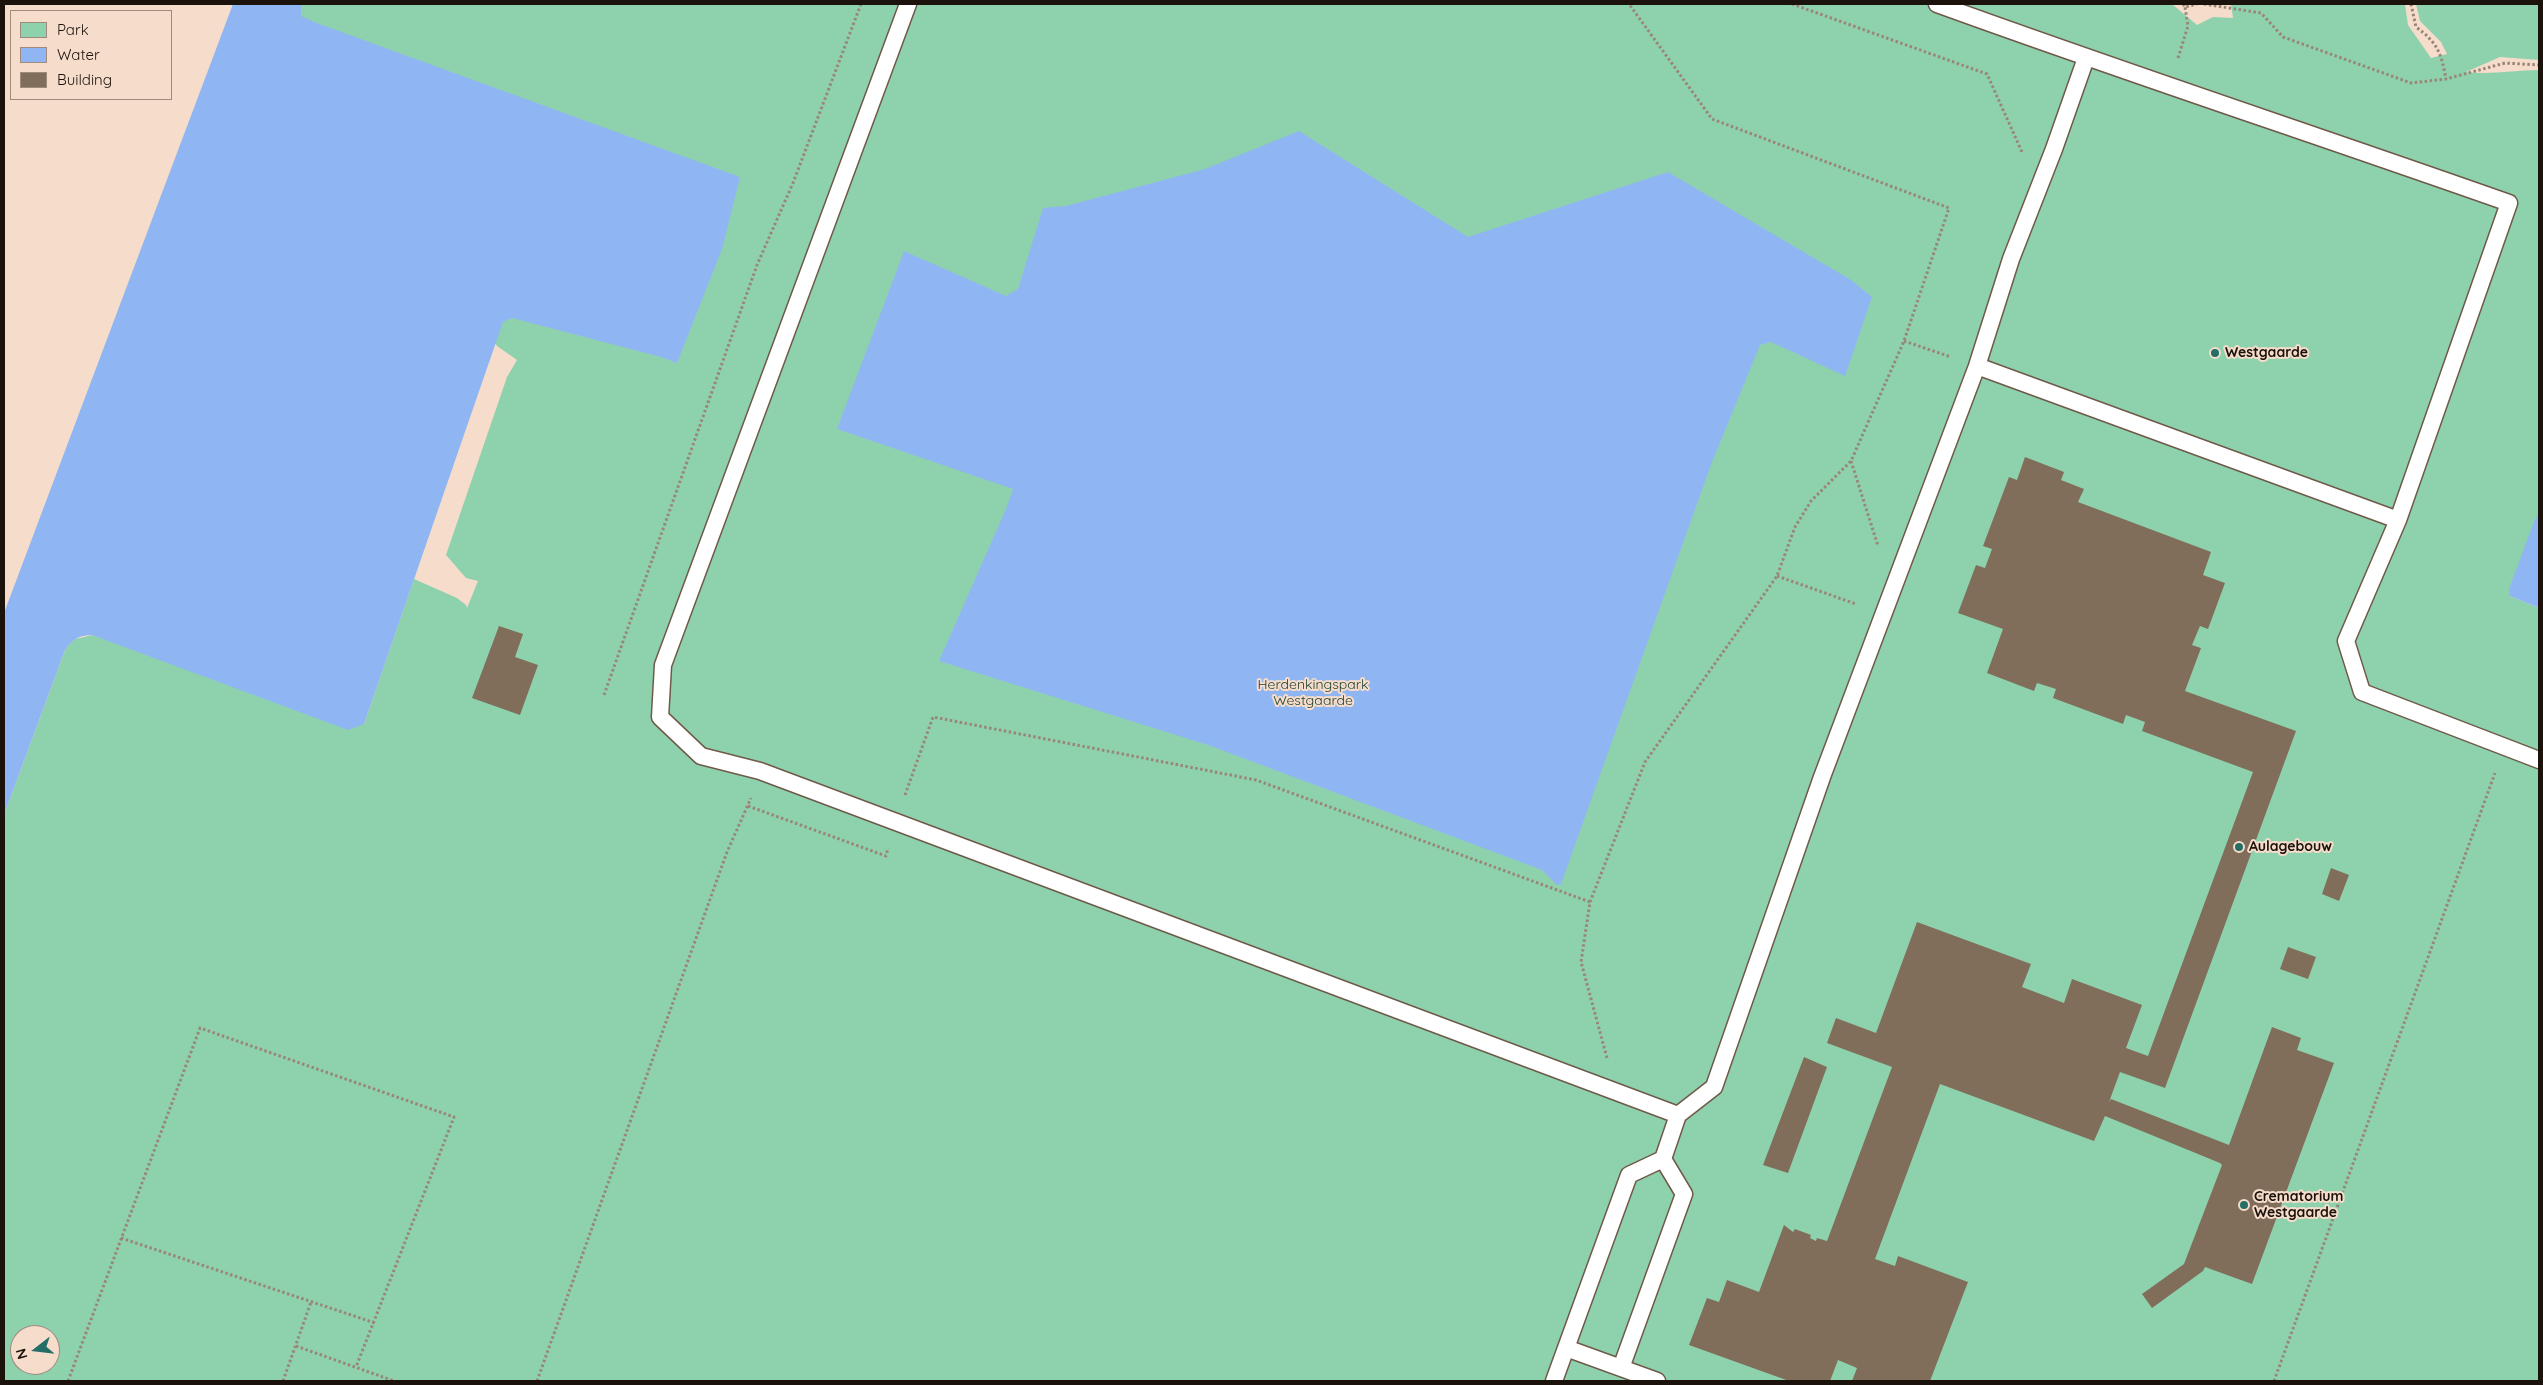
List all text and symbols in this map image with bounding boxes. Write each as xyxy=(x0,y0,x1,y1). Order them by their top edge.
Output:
legend xyxy=(10,10,172,100)
text: Park xyxy=(57,20,89,39)
text: Water xyxy=(57,45,100,64)
text: Building xyxy=(57,70,112,89)
place label: Westgaarde xyxy=(2225,345,2308,361)
marker: Westgaarde xyxy=(2209,347,2221,359)
park label: Herdenkingspark Westgaarde xyxy=(1257,677,1369,710)
place label: Aulagebouw xyxy=(2249,839,2332,855)
marker: Aulagebouw xyxy=(2233,841,2245,853)
place label: Crematorium Westgaarde xyxy=(2254,1189,2343,1222)
marker: Crematorium Westgaarde xyxy=(2238,1199,2250,1211)
north arrow xyxy=(10,1325,60,1375)
text: N xyxy=(11,1346,32,1361)

